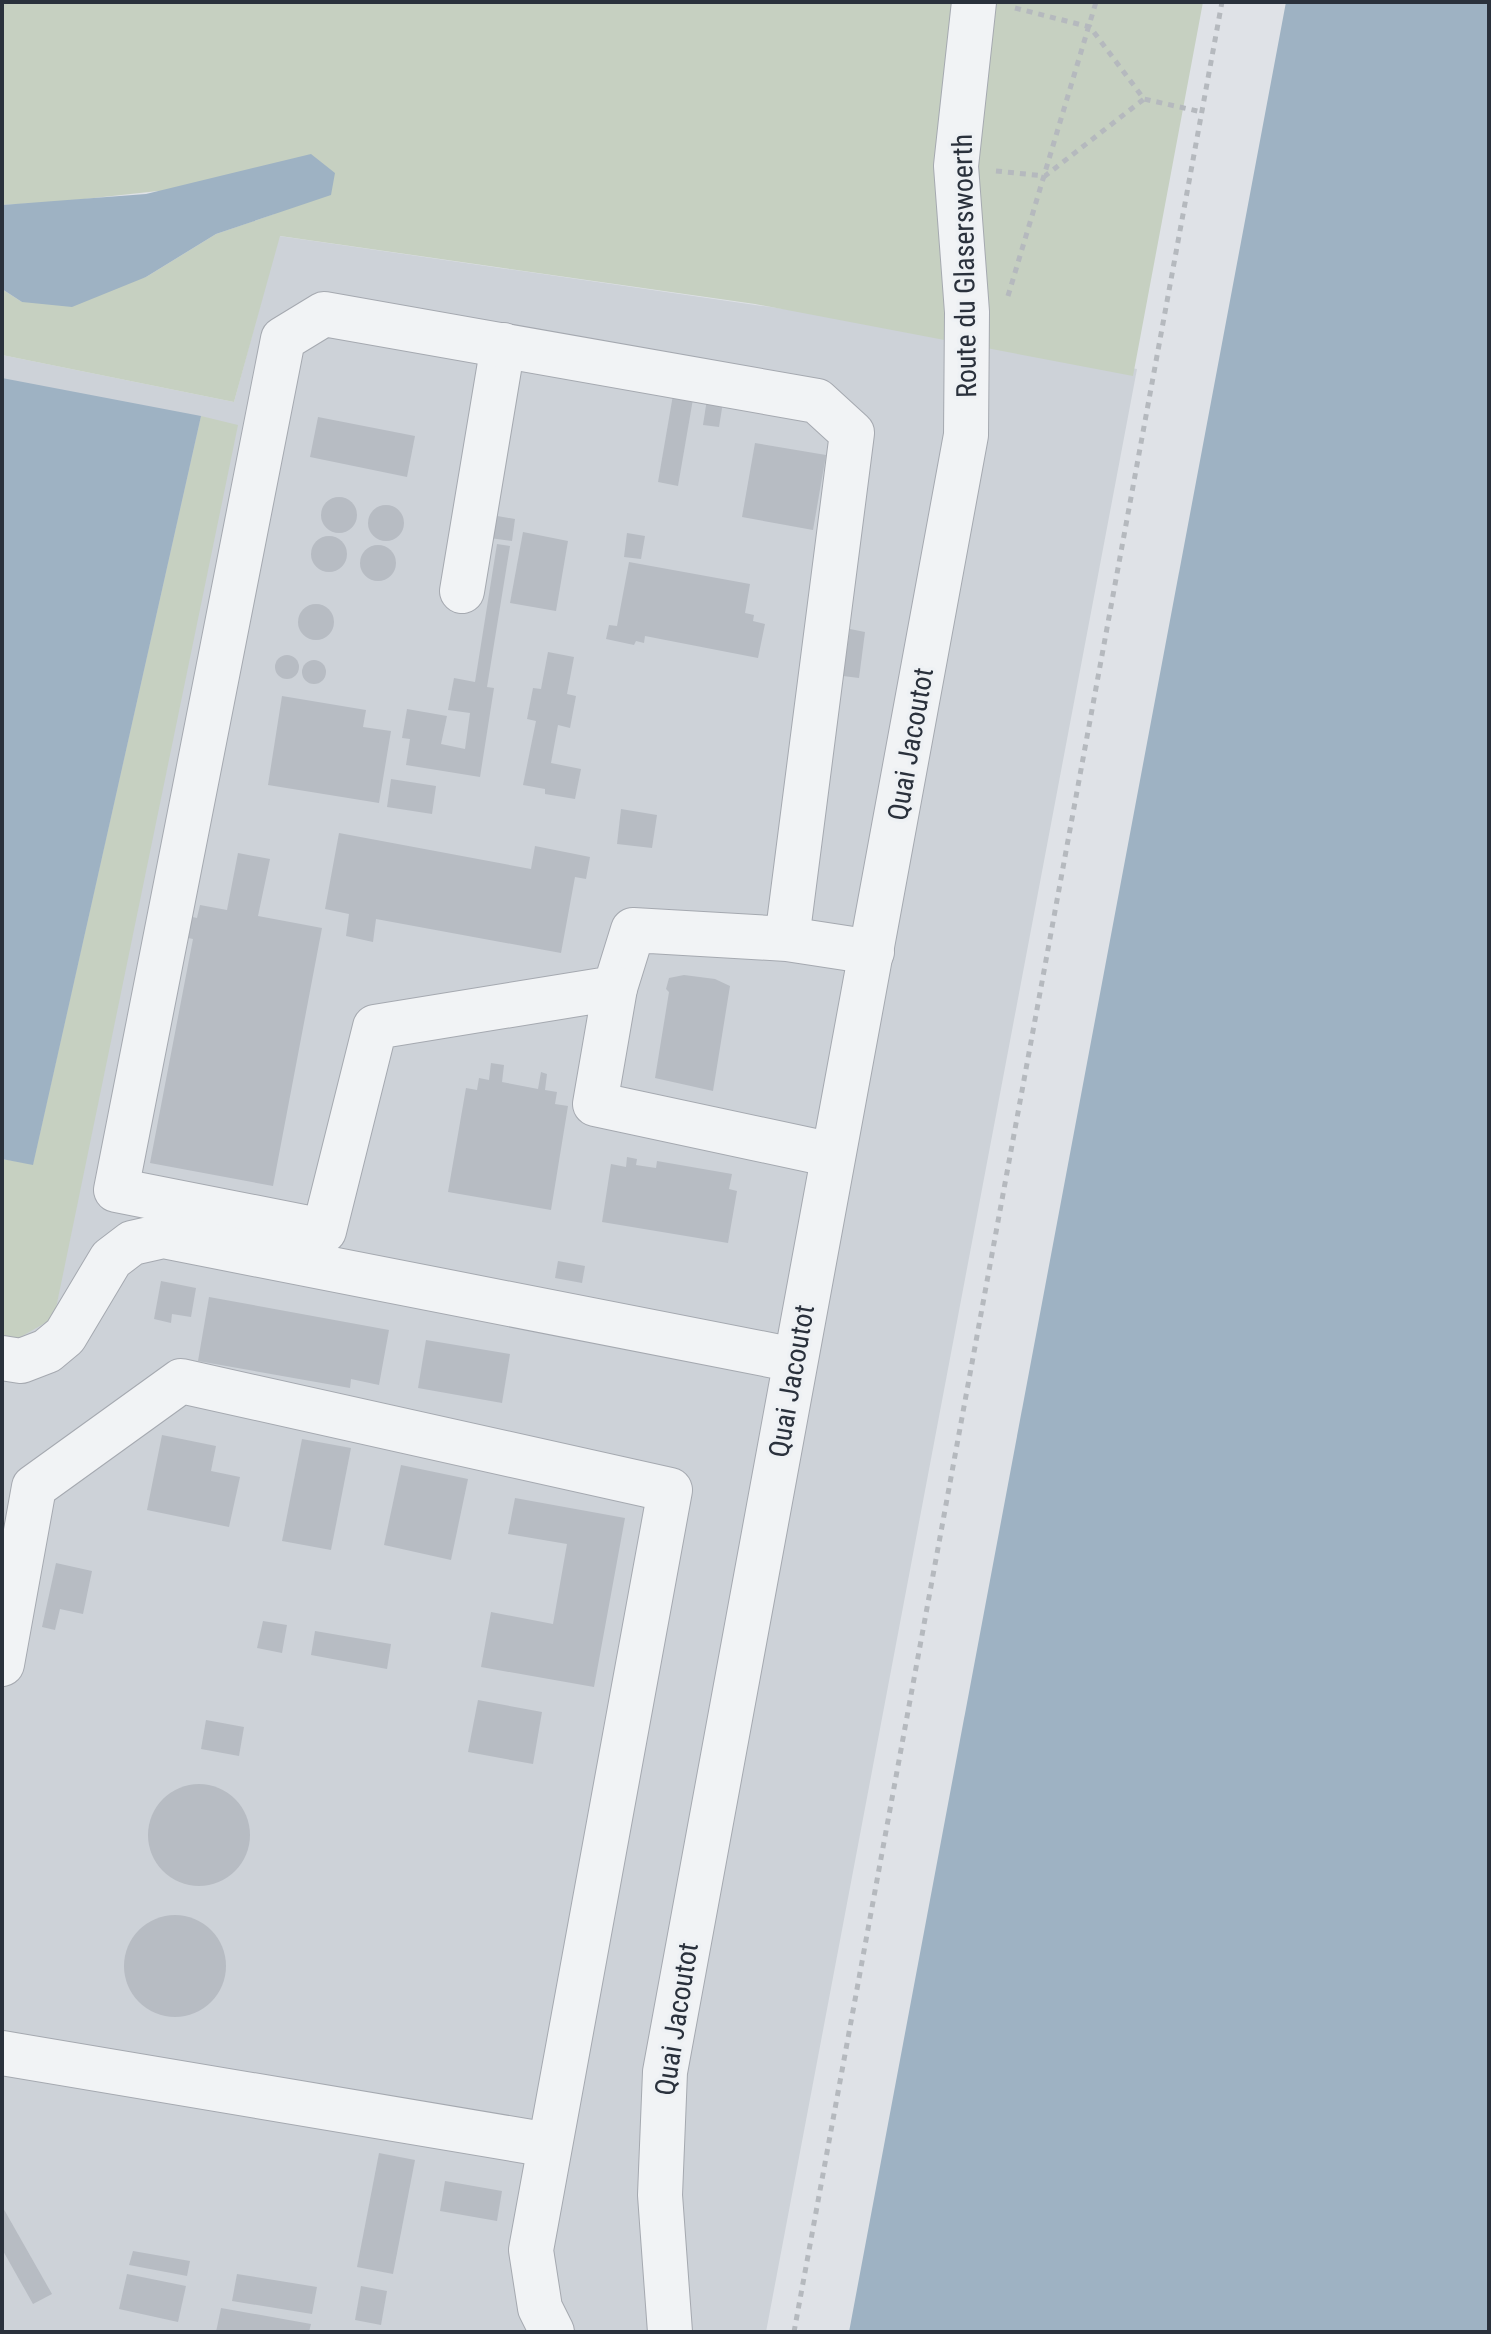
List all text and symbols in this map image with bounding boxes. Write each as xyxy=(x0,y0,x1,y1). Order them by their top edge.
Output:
street label: Route du Glaserswoerth xyxy=(946,134,983,398)
street label: Quai Jacoutot xyxy=(881,665,940,823)
street label: Quai Jacoutot xyxy=(762,1302,821,1460)
street label: Quai Jacoutot xyxy=(648,1940,705,2098)

